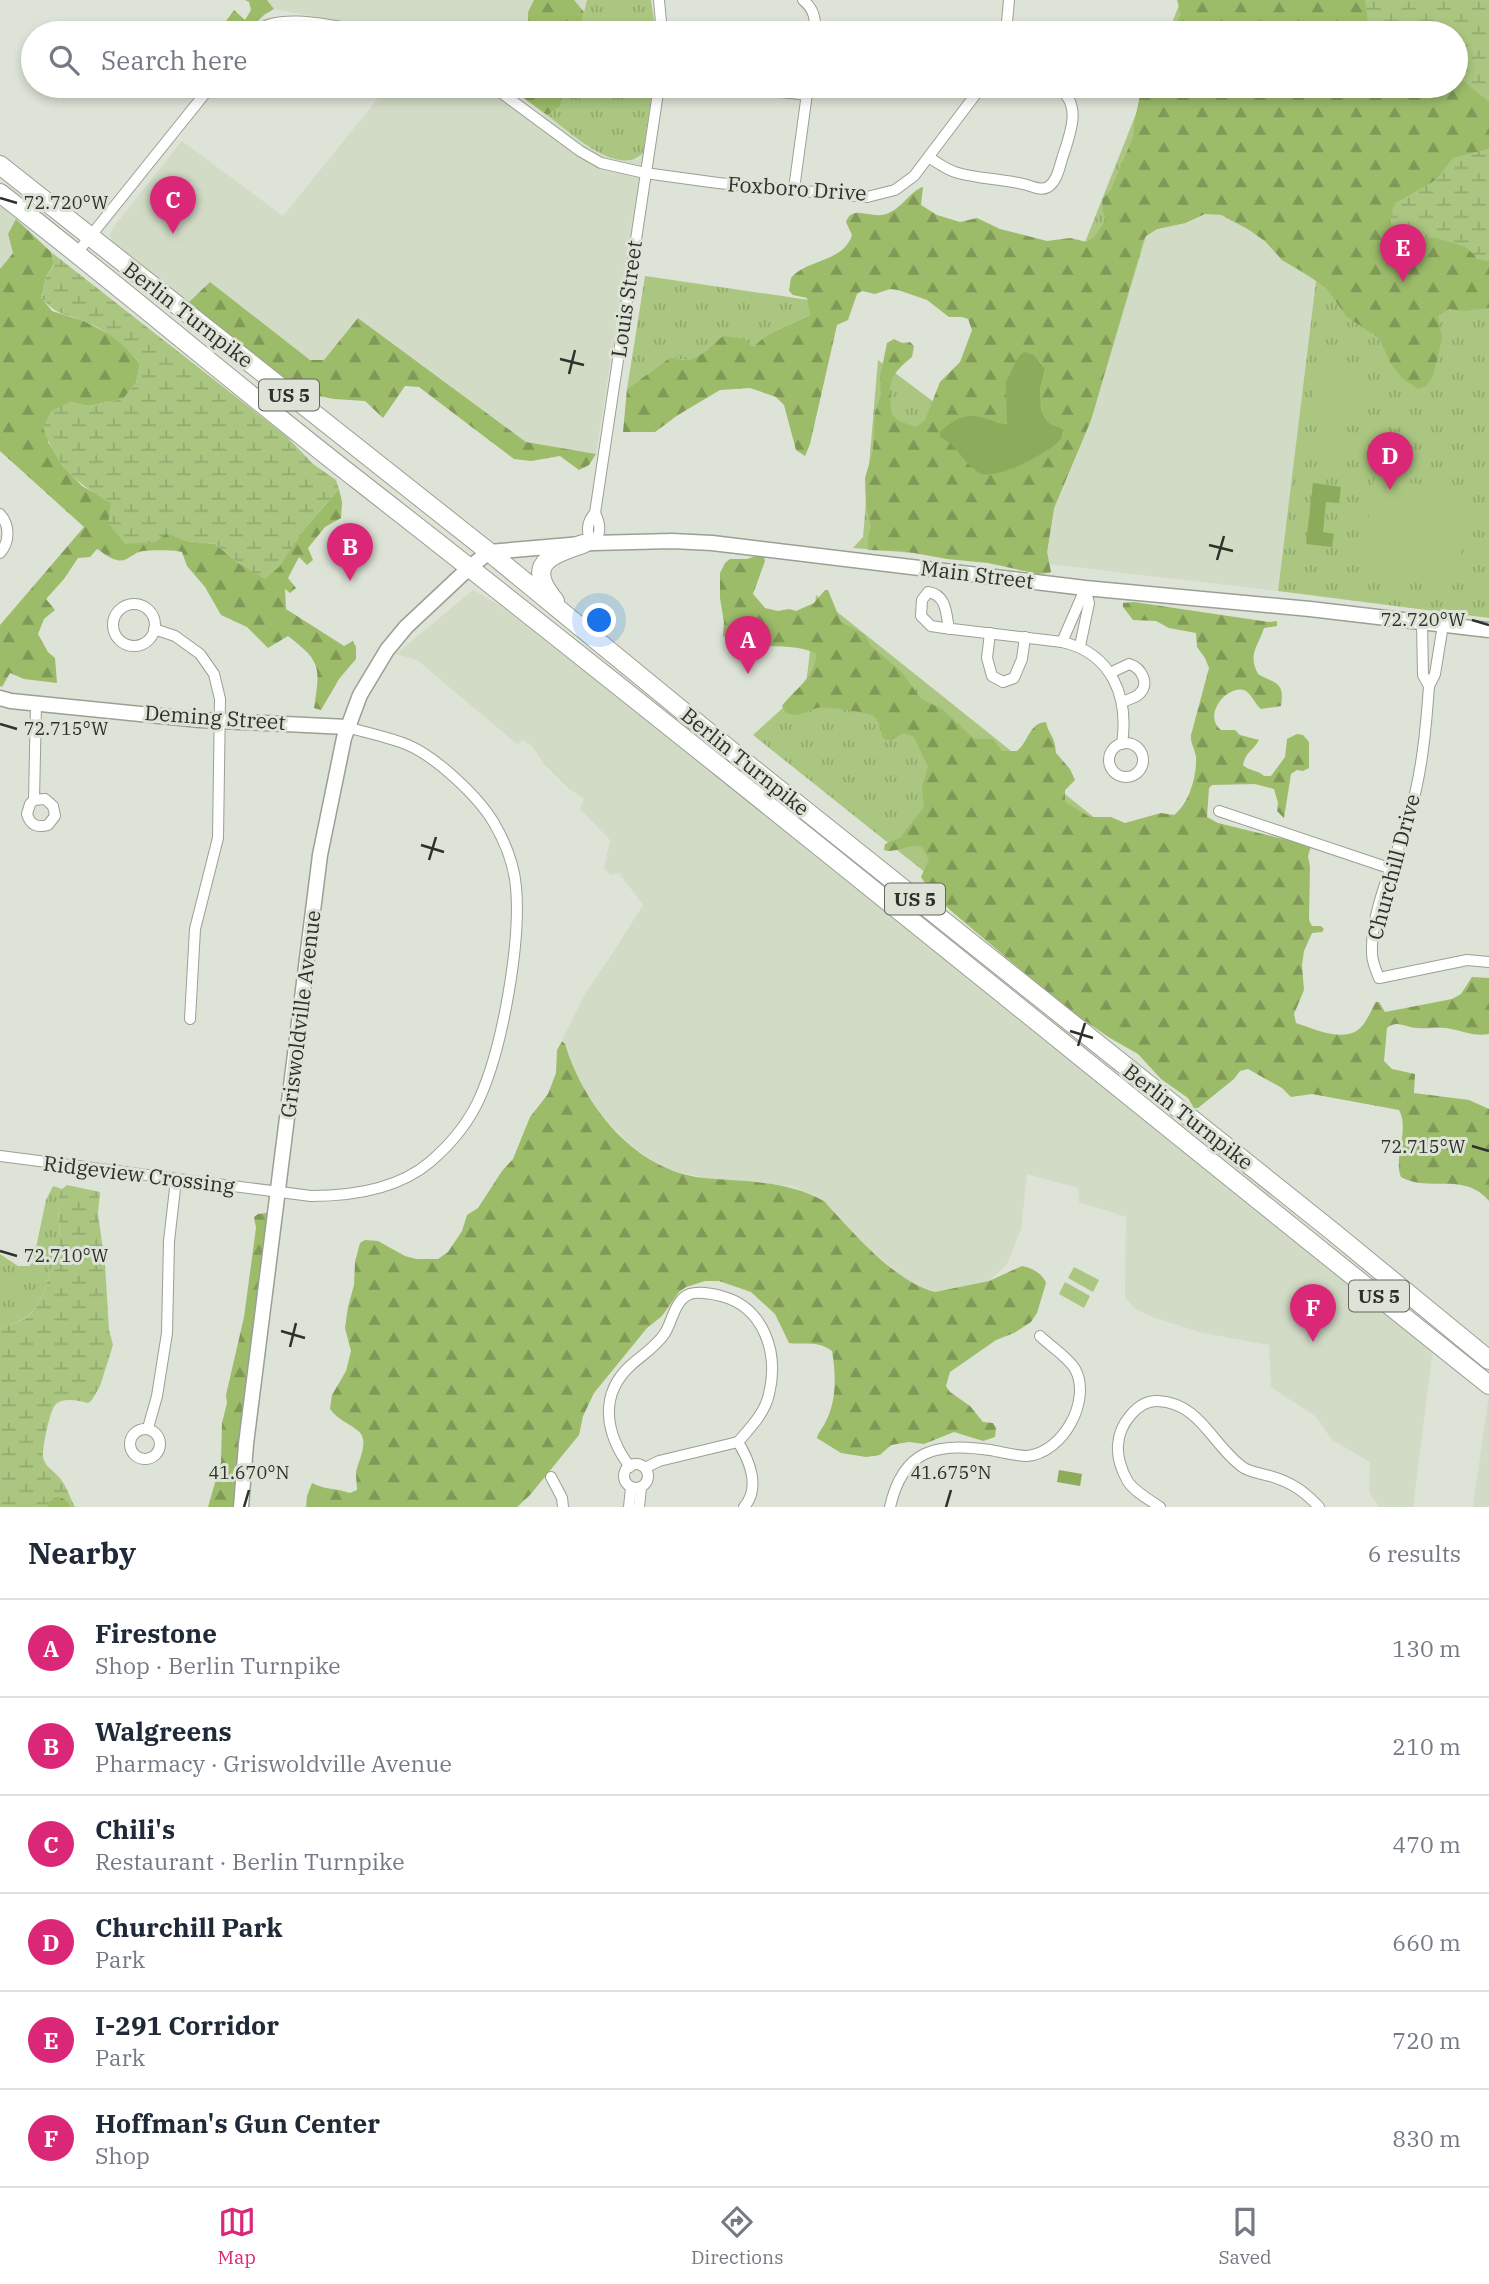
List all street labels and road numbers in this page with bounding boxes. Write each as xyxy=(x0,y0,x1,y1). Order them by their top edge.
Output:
street label: Foxboro Drive xyxy=(727,169,867,207)
street label: Louis Street xyxy=(604,238,648,359)
street label: Berlin Turnpike xyxy=(118,255,259,374)
road number: US 5 xyxy=(259,380,319,410)
street label: Main Street xyxy=(919,553,1035,595)
street label: Deming Street xyxy=(144,698,287,736)
street label: Berlin Turnpike xyxy=(676,701,816,822)
street label: Churchill Drive xyxy=(1360,791,1426,943)
road number: US 5 xyxy=(885,884,945,914)
street label: Griswoldville Avenue xyxy=(273,909,327,1119)
street label: Berlin Turnpike xyxy=(1118,1057,1259,1176)
street label: Ridgeview Crossing xyxy=(42,1148,237,1200)
road number: US 5 xyxy=(1349,1280,1409,1312)

